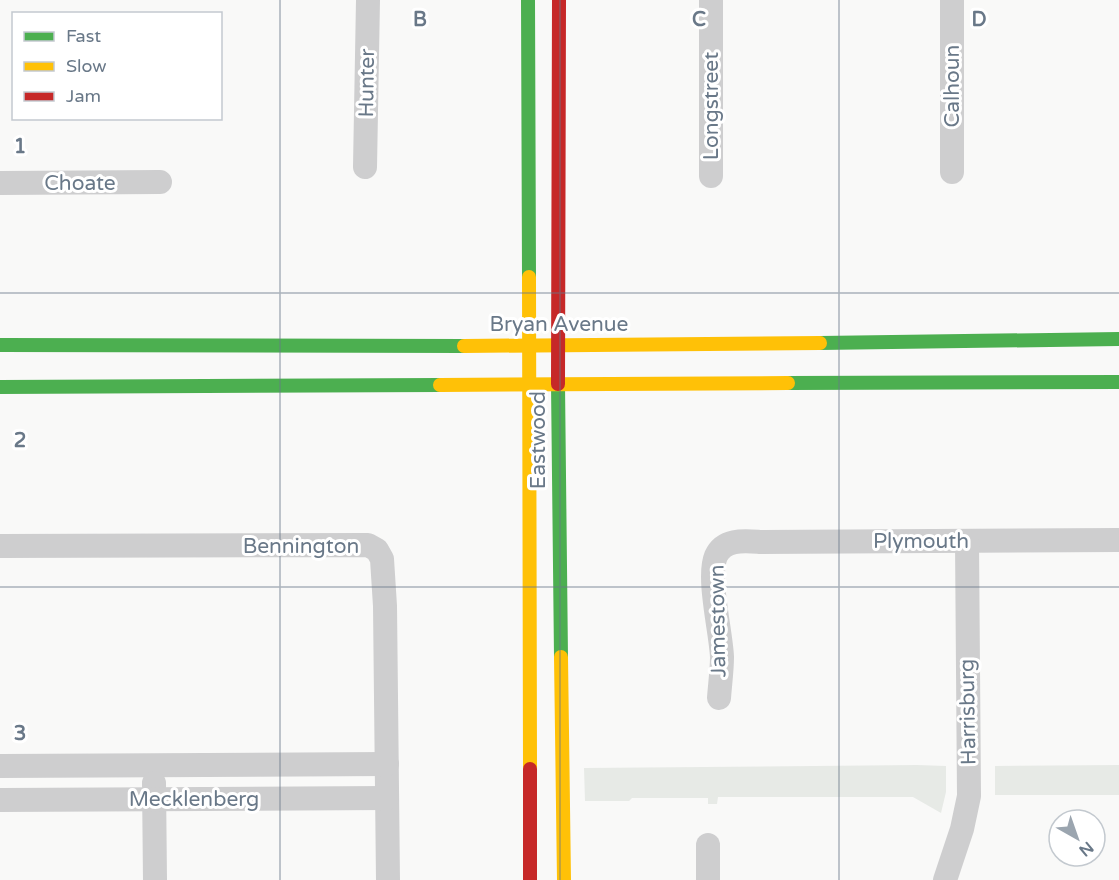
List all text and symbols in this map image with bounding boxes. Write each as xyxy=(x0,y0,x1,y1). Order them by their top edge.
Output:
text: B xyxy=(413,8,427,32)
text: C xyxy=(692,8,706,32)
text: D xyxy=(971,8,987,32)
legend xyxy=(12,12,222,120)
text: Fast xyxy=(66,25,101,47)
street label: Calhoun xyxy=(940,45,965,127)
street label: Hunter xyxy=(354,48,380,118)
street label: Longstreet xyxy=(699,52,724,160)
text: Slow xyxy=(66,55,107,77)
text: Jam xyxy=(66,85,101,107)
text: 1 xyxy=(14,135,26,159)
street label: Choate xyxy=(44,171,116,196)
street label: Bryan Avenue xyxy=(490,312,629,337)
street label: Eastwood xyxy=(526,391,551,489)
text: 2 xyxy=(14,429,26,453)
street label: Plymouth xyxy=(873,529,969,554)
street label: Bennington xyxy=(243,534,359,559)
street label: Jamestown xyxy=(705,564,731,678)
street label: Harrisburg xyxy=(955,659,981,765)
text: 3 xyxy=(14,722,26,746)
street label: Mecklenberg xyxy=(129,787,259,812)
north arrow xyxy=(1047,808,1107,868)
text: N xyxy=(1075,837,1097,861)

